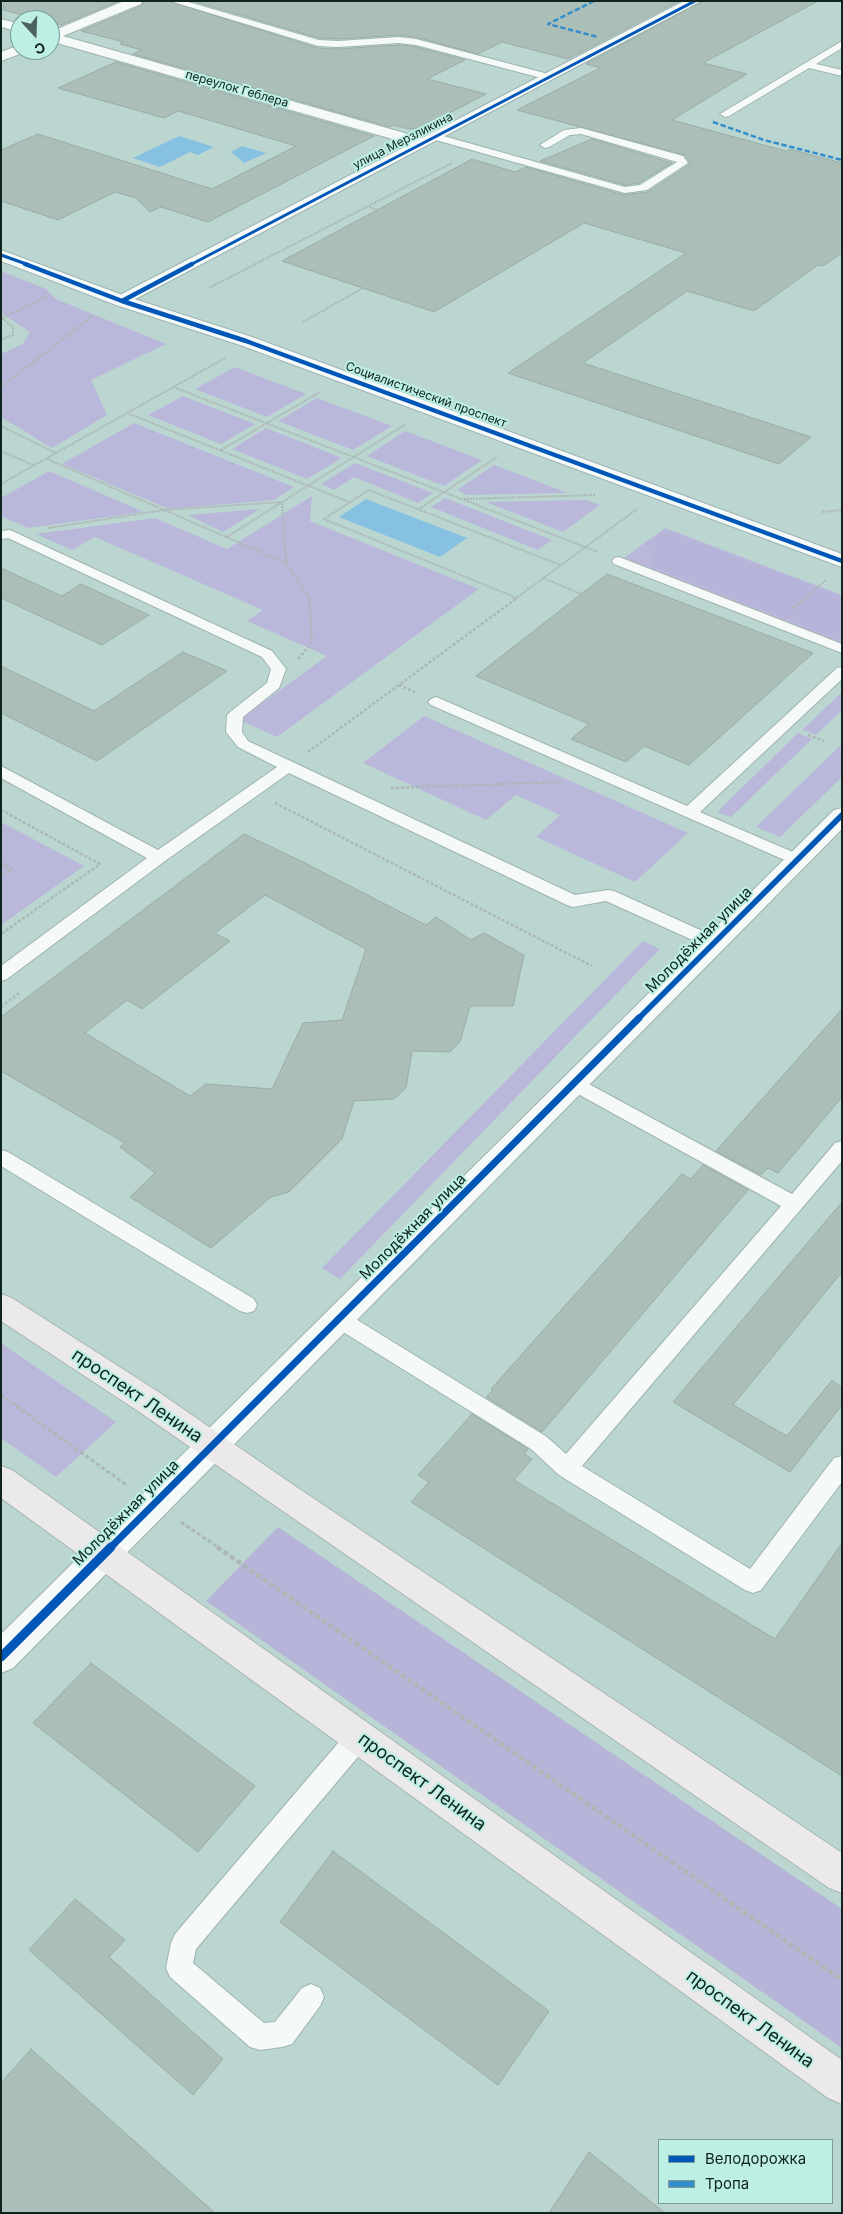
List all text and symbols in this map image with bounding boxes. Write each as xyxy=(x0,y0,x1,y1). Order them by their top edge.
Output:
north arrow xyxy=(10,10,60,60)
text: С xyxy=(32,39,48,58)
street label: переулок Геблера xyxy=(184,67,290,111)
street label: улица Мерзликина xyxy=(351,110,455,172)
street label: Социалистический проспект xyxy=(344,359,508,431)
street label: Молодёжная улица xyxy=(642,883,756,997)
street label: Молодёжная улица xyxy=(356,1170,470,1284)
street label: проспект Ленина xyxy=(68,1344,206,1448)
street label: Молодёжная улица xyxy=(69,1456,183,1570)
street label: проспект Ленина xyxy=(354,1728,490,1836)
street label: проспект Ленина xyxy=(682,1965,818,2073)
legend xyxy=(658,2139,833,2204)
text: Велодорожка xyxy=(705,2149,806,2168)
text: Тропа xyxy=(705,2174,749,2193)

